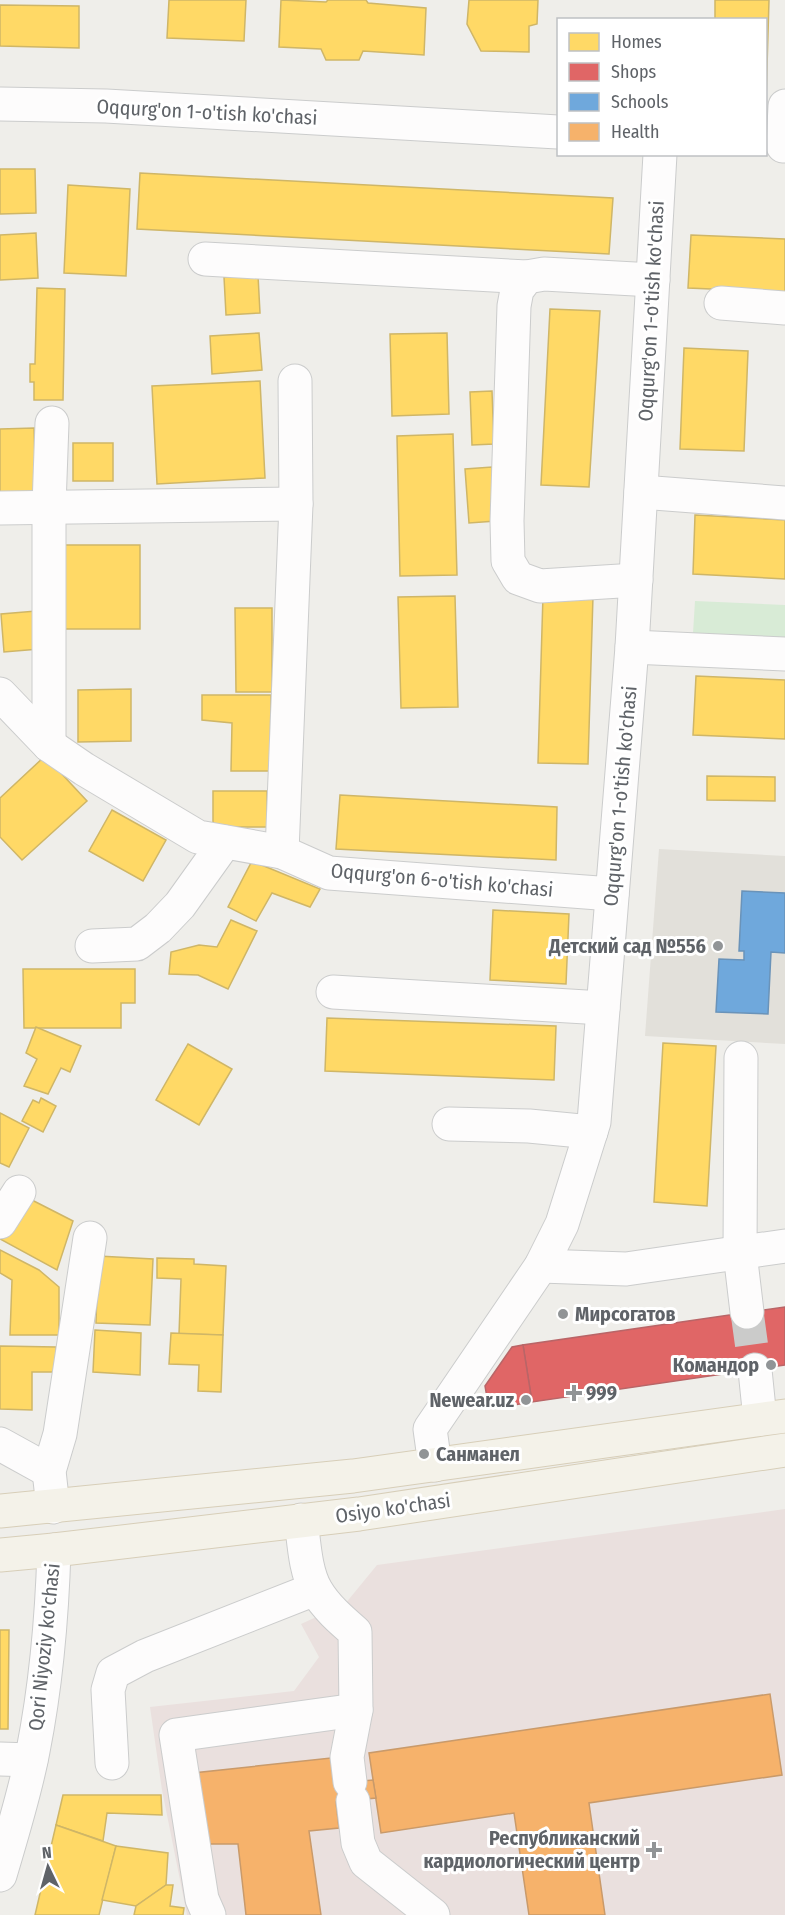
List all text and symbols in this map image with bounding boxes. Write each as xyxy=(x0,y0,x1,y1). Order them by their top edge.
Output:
legend xyxy=(557,18,767,156)
text: Homes xyxy=(611,31,662,53)
text: Shops xyxy=(611,61,656,83)
text: Schools xyxy=(611,91,669,113)
street label: Oqqurg'on 1-o'tish ko'chasi xyxy=(96,94,318,130)
text: Health xyxy=(611,121,659,143)
street label: Oqqurg'on 1-o'tish ko'chasi xyxy=(633,200,669,422)
street label: Oqqurg'on 1-o'tish ko'chasi xyxy=(598,685,642,907)
street label: Oqqurg'on 6-o'tish ko'chasi xyxy=(330,858,554,902)
place label: Детский сад №556 xyxy=(548,934,706,958)
marker: Детский сад №556 xyxy=(711,939,725,953)
place label: Мирсогатов xyxy=(575,1302,676,1326)
marker: Мирсогатов xyxy=(556,1307,570,1321)
place label: Командор xyxy=(673,1353,759,1377)
marker: Командор xyxy=(764,1358,778,1372)
place label: 999 xyxy=(586,1381,617,1405)
marker: 999 xyxy=(567,1386,581,1400)
place label: Newear.uz xyxy=(429,1388,515,1412)
marker: Newear.uz xyxy=(519,1393,533,1407)
place label: Санманел xyxy=(436,1442,520,1466)
marker: Санманел xyxy=(417,1447,431,1461)
street label: Osiyo ko'chasi xyxy=(334,1488,452,1528)
street label: Qori Niyoziy ko'chasi xyxy=(23,1562,65,1732)
place label: Республиканский кардиологический центр xyxy=(424,1826,640,1873)
north arrow xyxy=(18,1837,78,1897)
marker: Республиканский кардиологический центр xyxy=(645,1841,663,1859)
text: N xyxy=(41,1843,52,1862)

